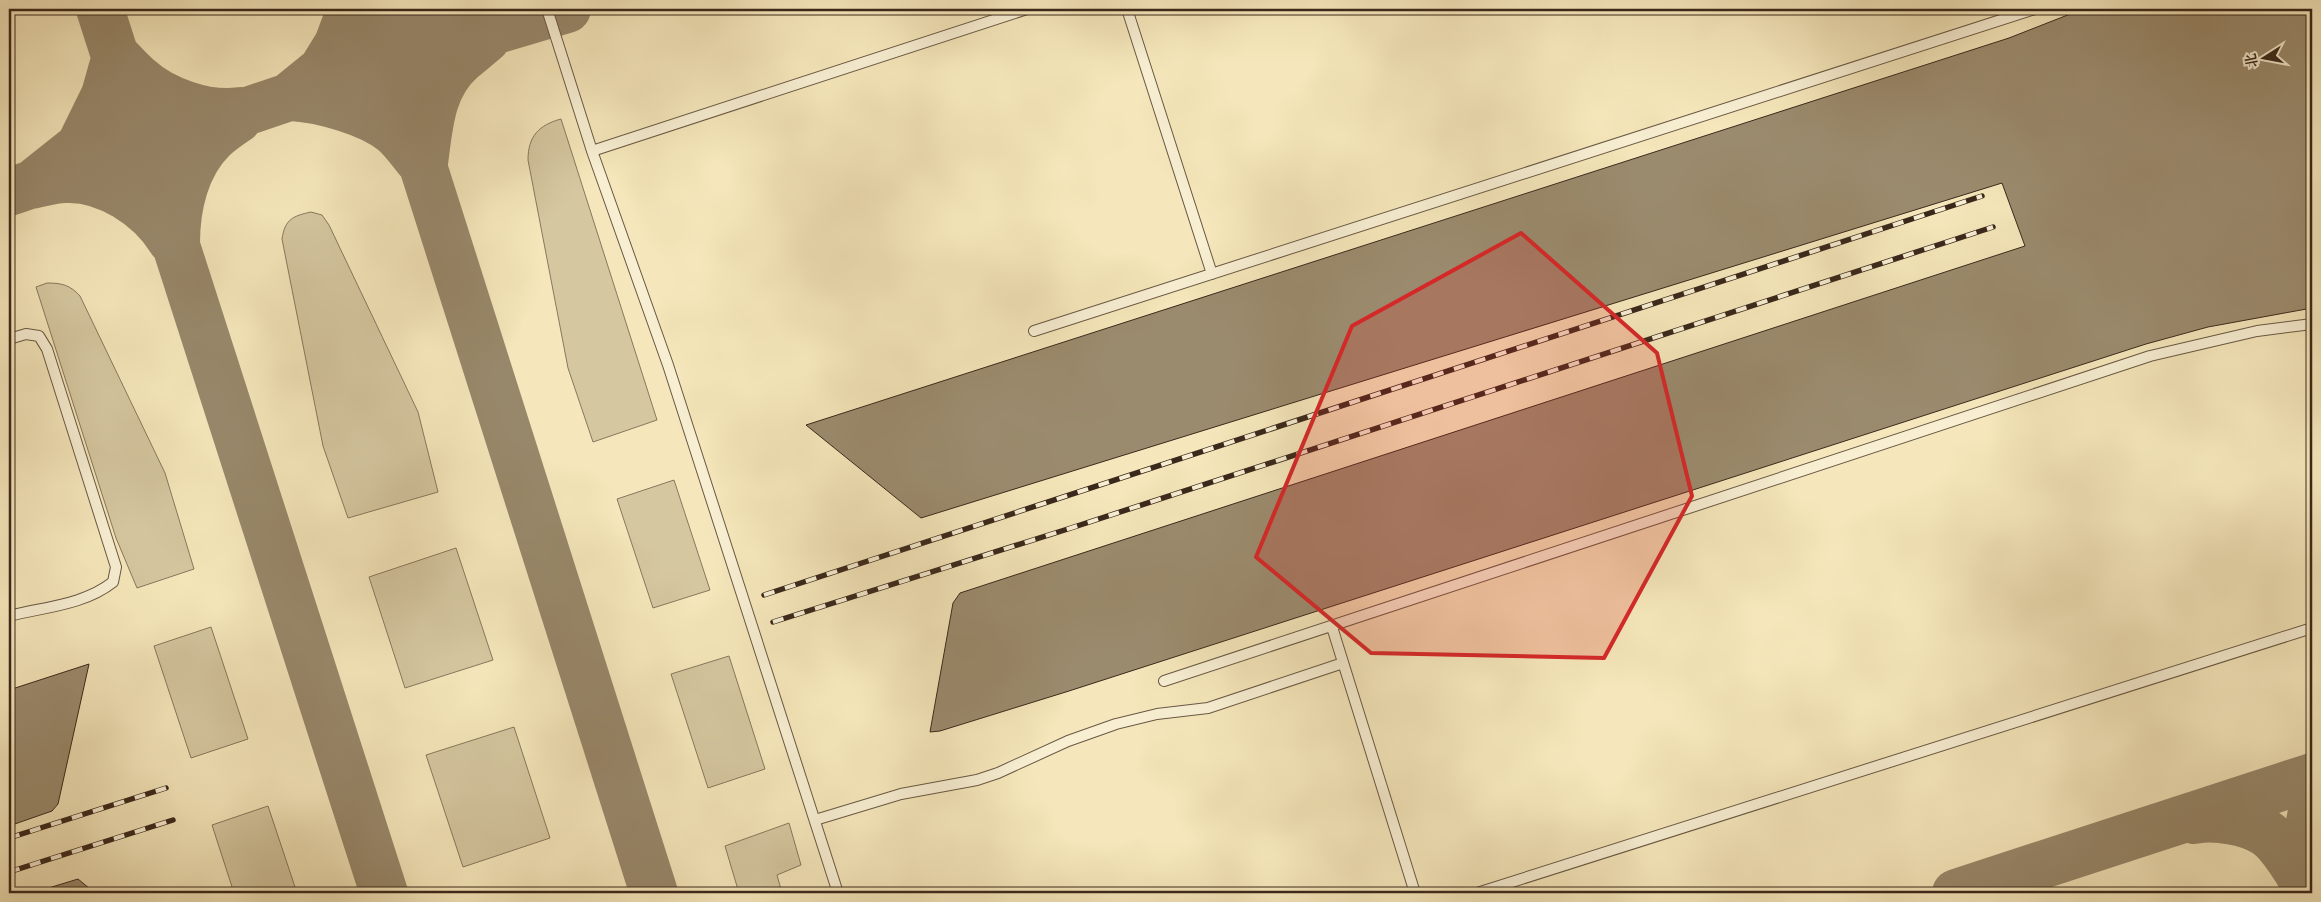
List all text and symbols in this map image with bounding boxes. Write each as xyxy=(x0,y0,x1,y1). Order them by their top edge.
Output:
north arrow xyxy=(2238,32,2288,82)
text: 北 xyxy=(2242,51,2264,69)

